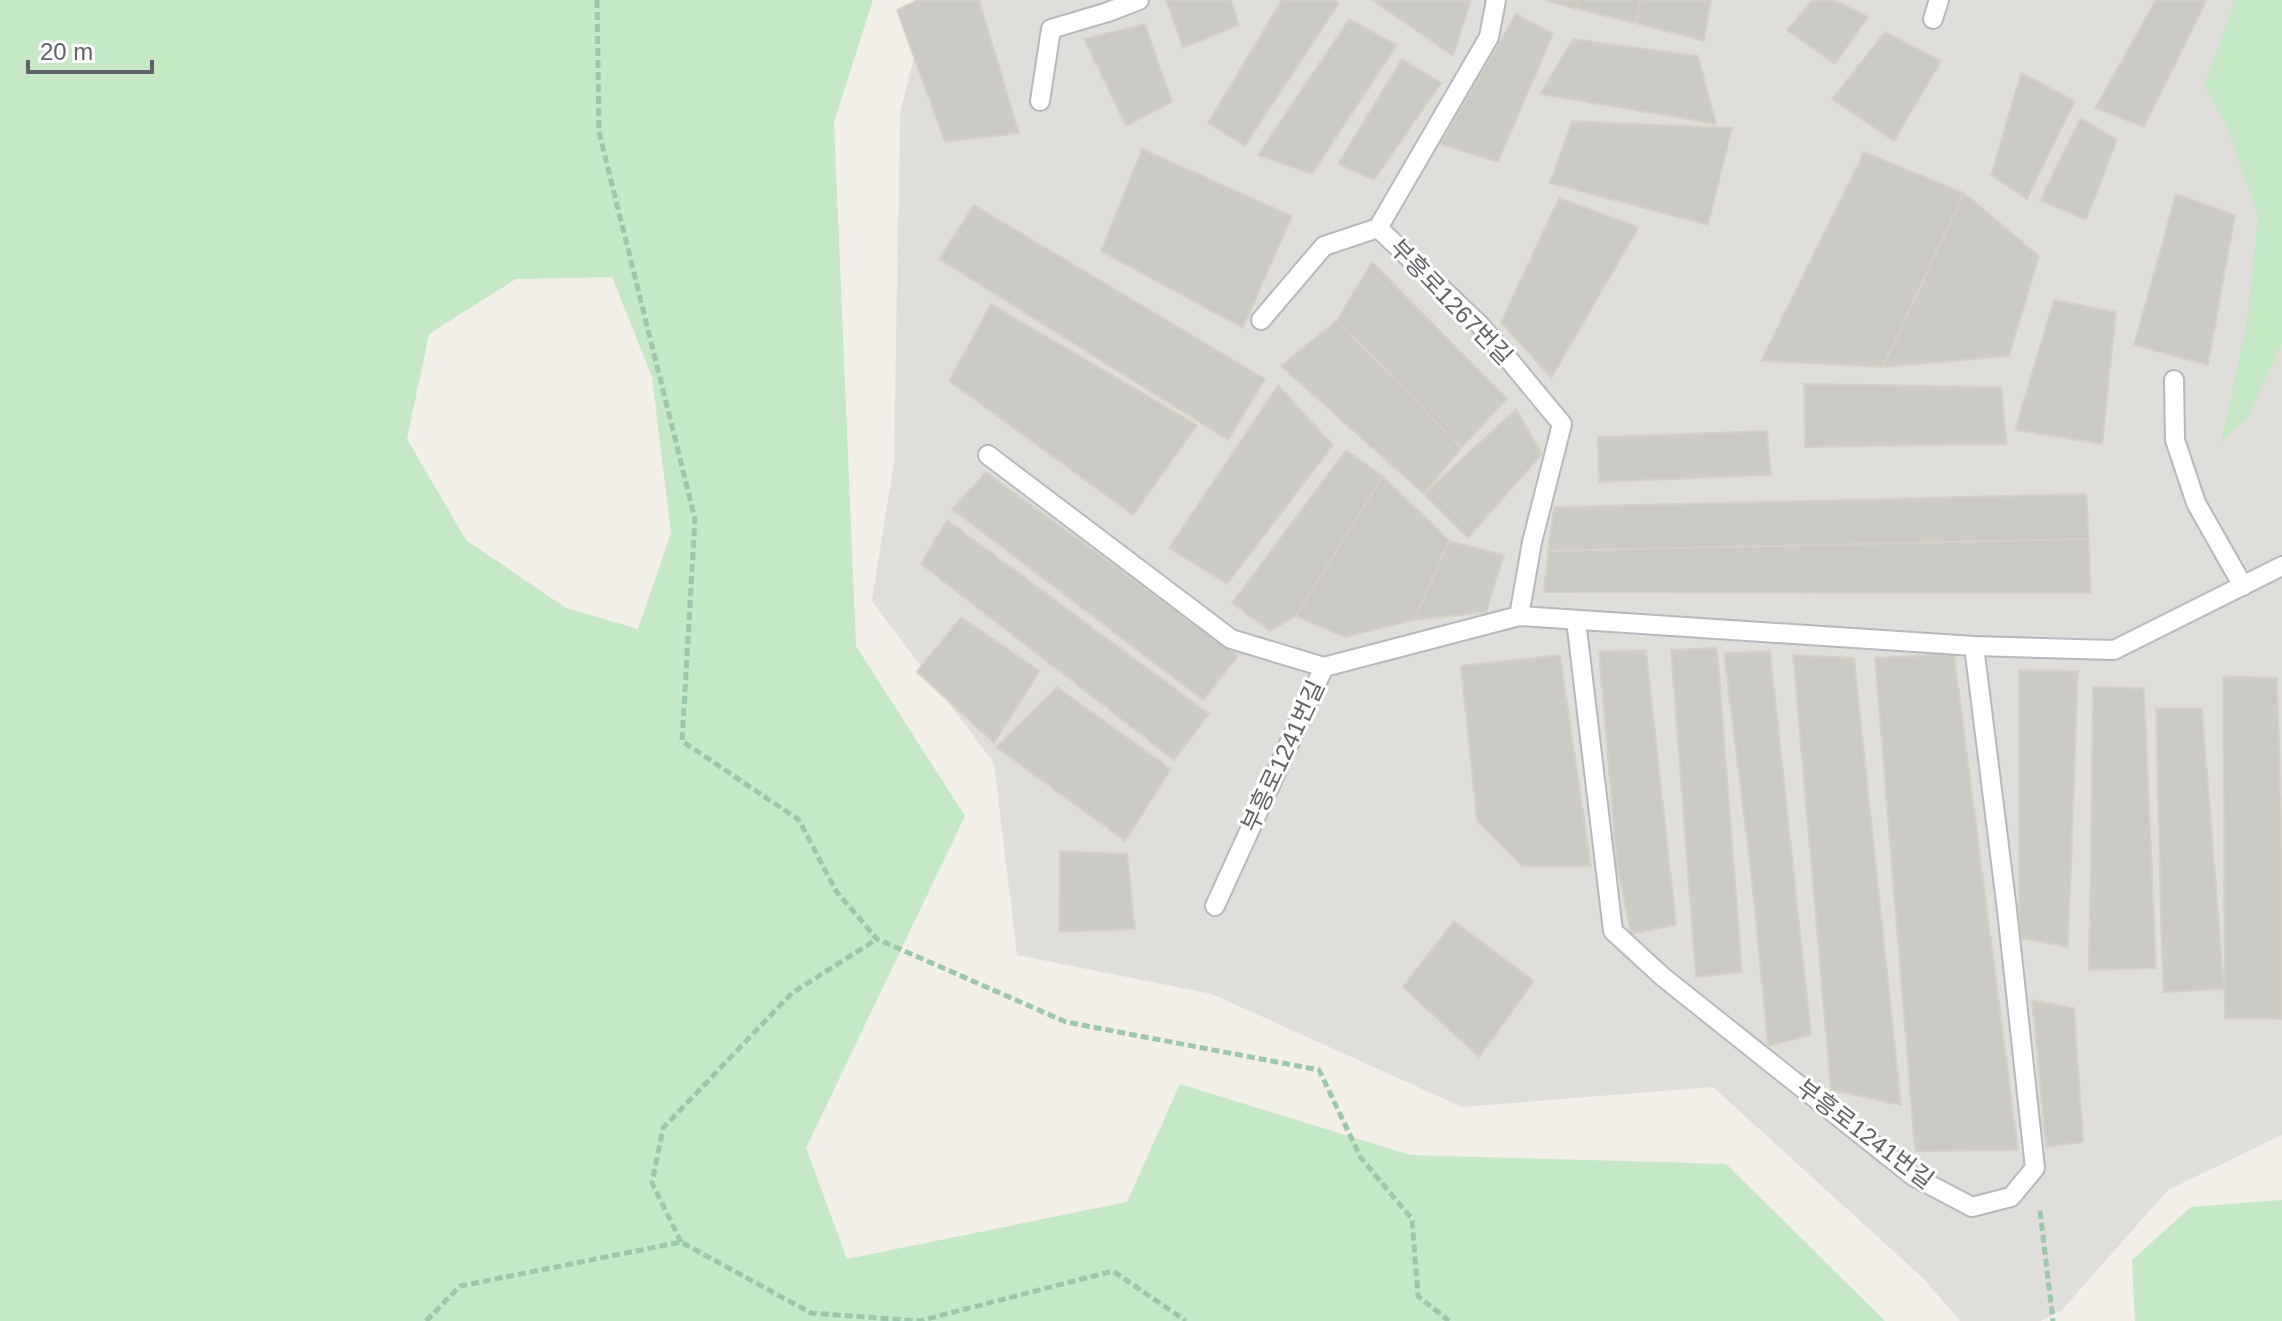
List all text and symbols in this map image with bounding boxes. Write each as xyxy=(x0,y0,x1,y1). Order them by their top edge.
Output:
scale bar xyxy=(28,24,152,74)
text: 20 m xyxy=(40,38,93,65)
street label: 부흥로1267번길 xyxy=(1385,233,1518,370)
street label: 부흥로1241번길 xyxy=(1236,676,1329,836)
street label: 부흥로1241번길 xyxy=(1792,1074,1939,1194)

